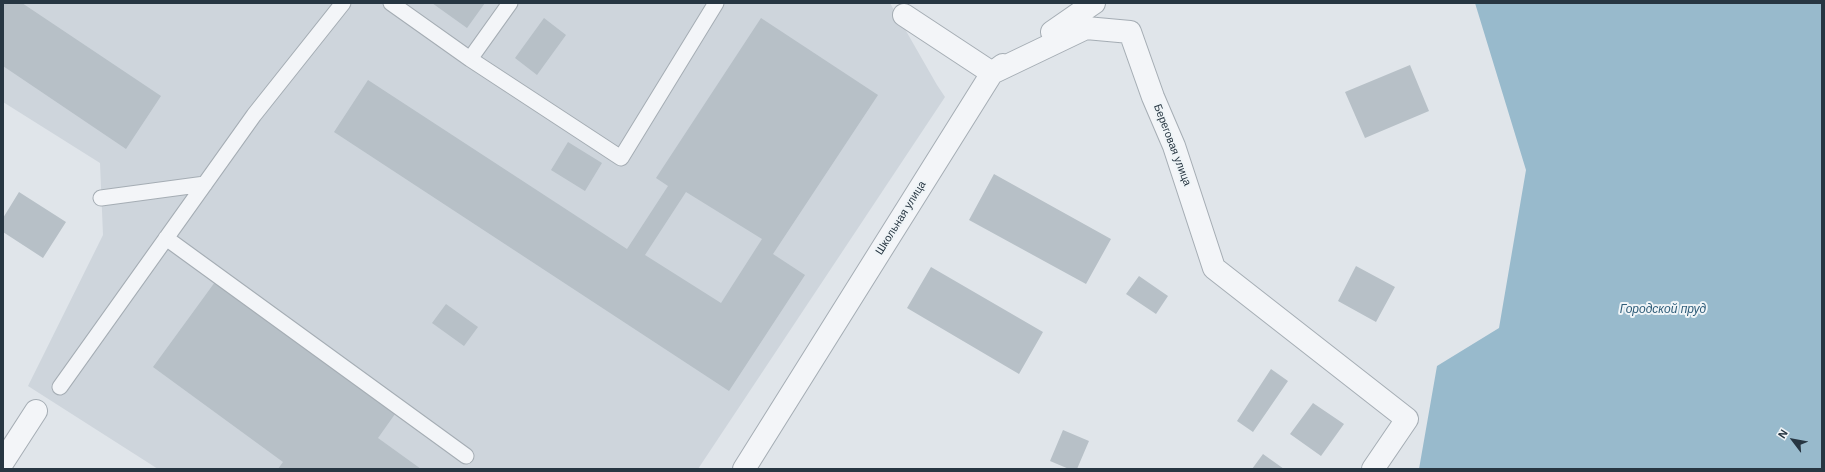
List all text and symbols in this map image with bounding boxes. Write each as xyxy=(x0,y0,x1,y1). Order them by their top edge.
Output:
street label: Береговая улица xyxy=(1150,102,1194,188)
street label: Школьная улица xyxy=(873,179,929,257)
water label: Городской пруд xyxy=(1620,303,1706,317)
north arrow xyxy=(1773,420,1813,460)
text: N xyxy=(1776,427,1790,440)

